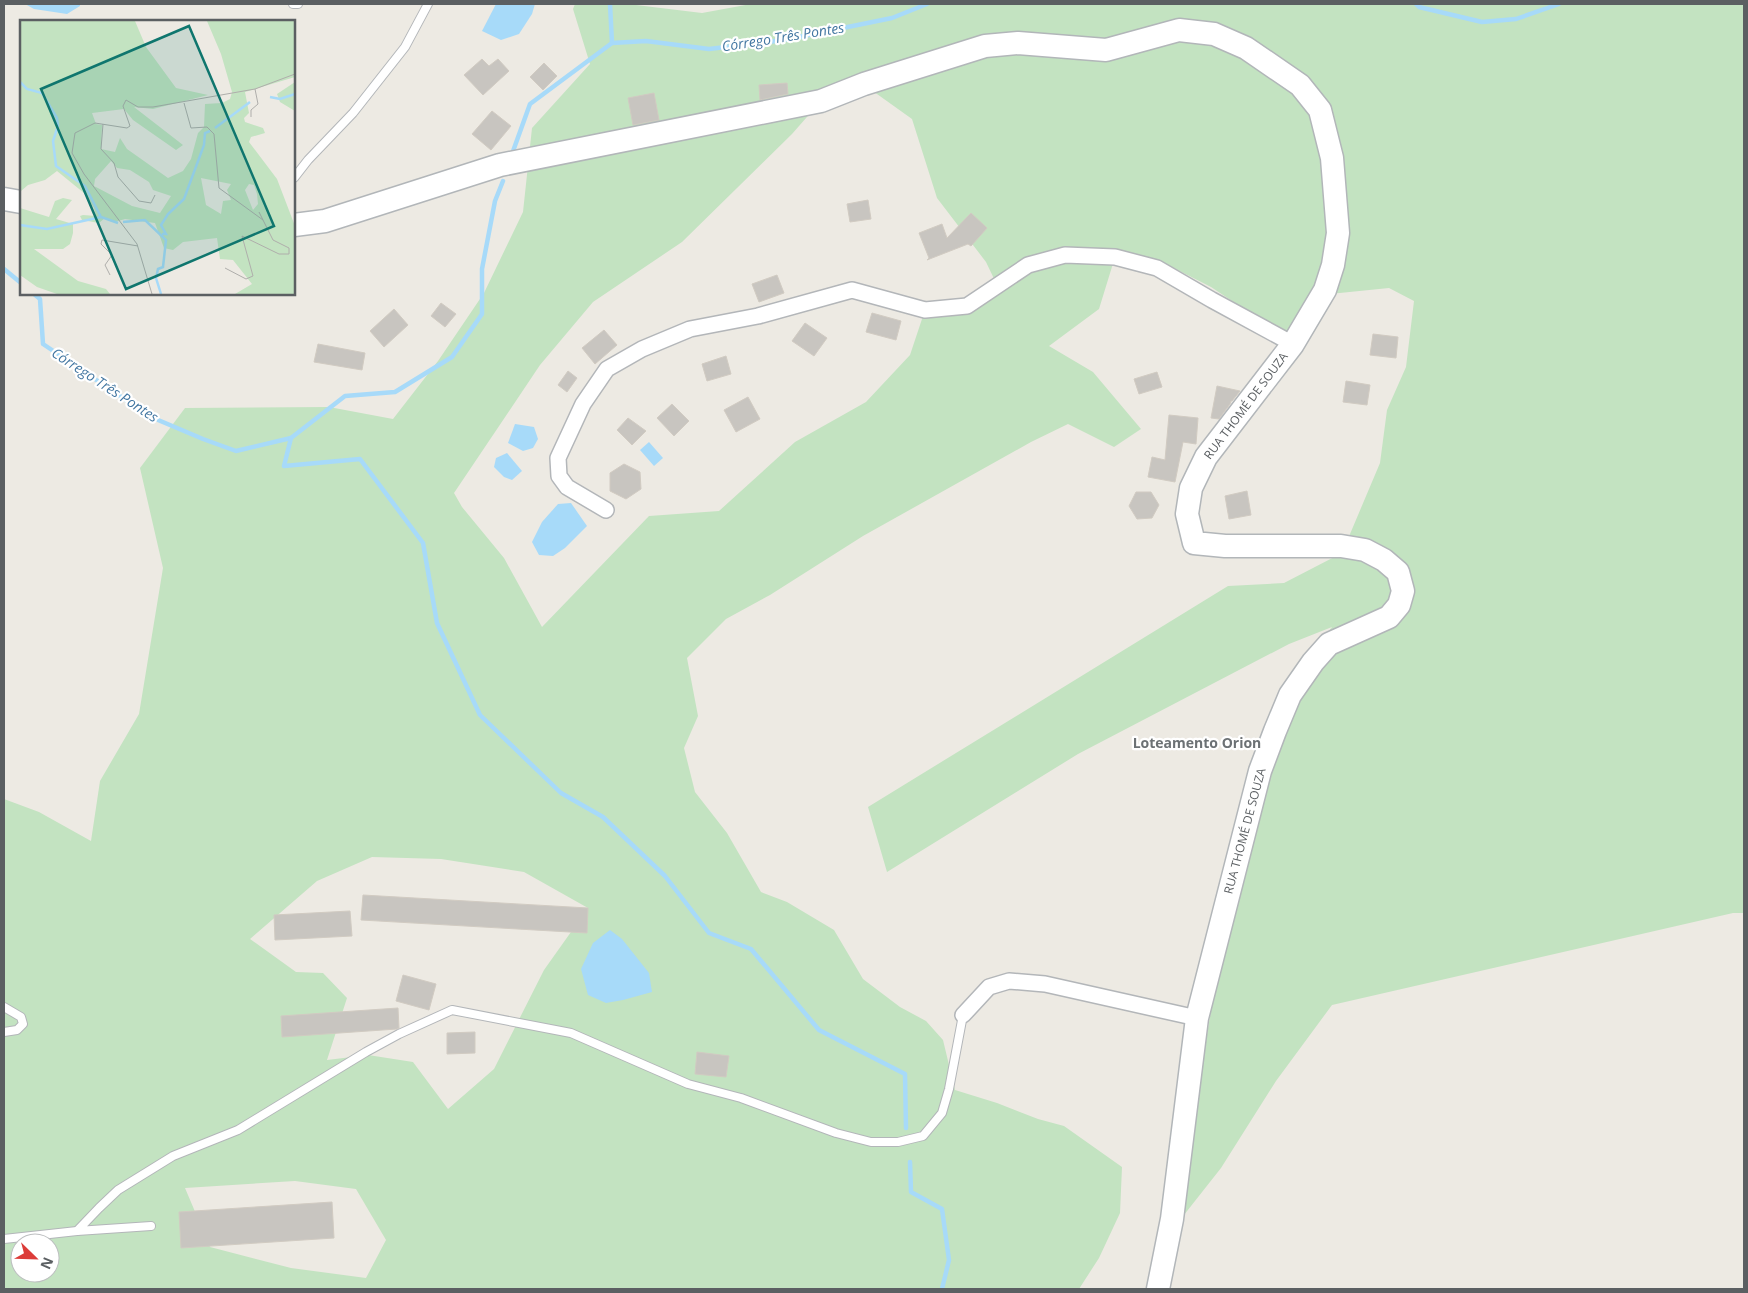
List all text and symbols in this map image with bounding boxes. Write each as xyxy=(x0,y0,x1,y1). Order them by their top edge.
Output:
water label: Córrego Três Pontes xyxy=(720,17,845,56)
inset map xyxy=(20,20,295,295)
water label: Córrego Três Pontes xyxy=(48,343,162,426)
street label: RUA THOMÉ DE SOUZA xyxy=(1200,348,1292,463)
district label: Loteamento Orion xyxy=(1133,733,1261,752)
street label: RUA THOMÉ DE SOUZA xyxy=(1220,766,1270,896)
north arrow xyxy=(10,1233,60,1283)
text: N xyxy=(36,1254,58,1272)

